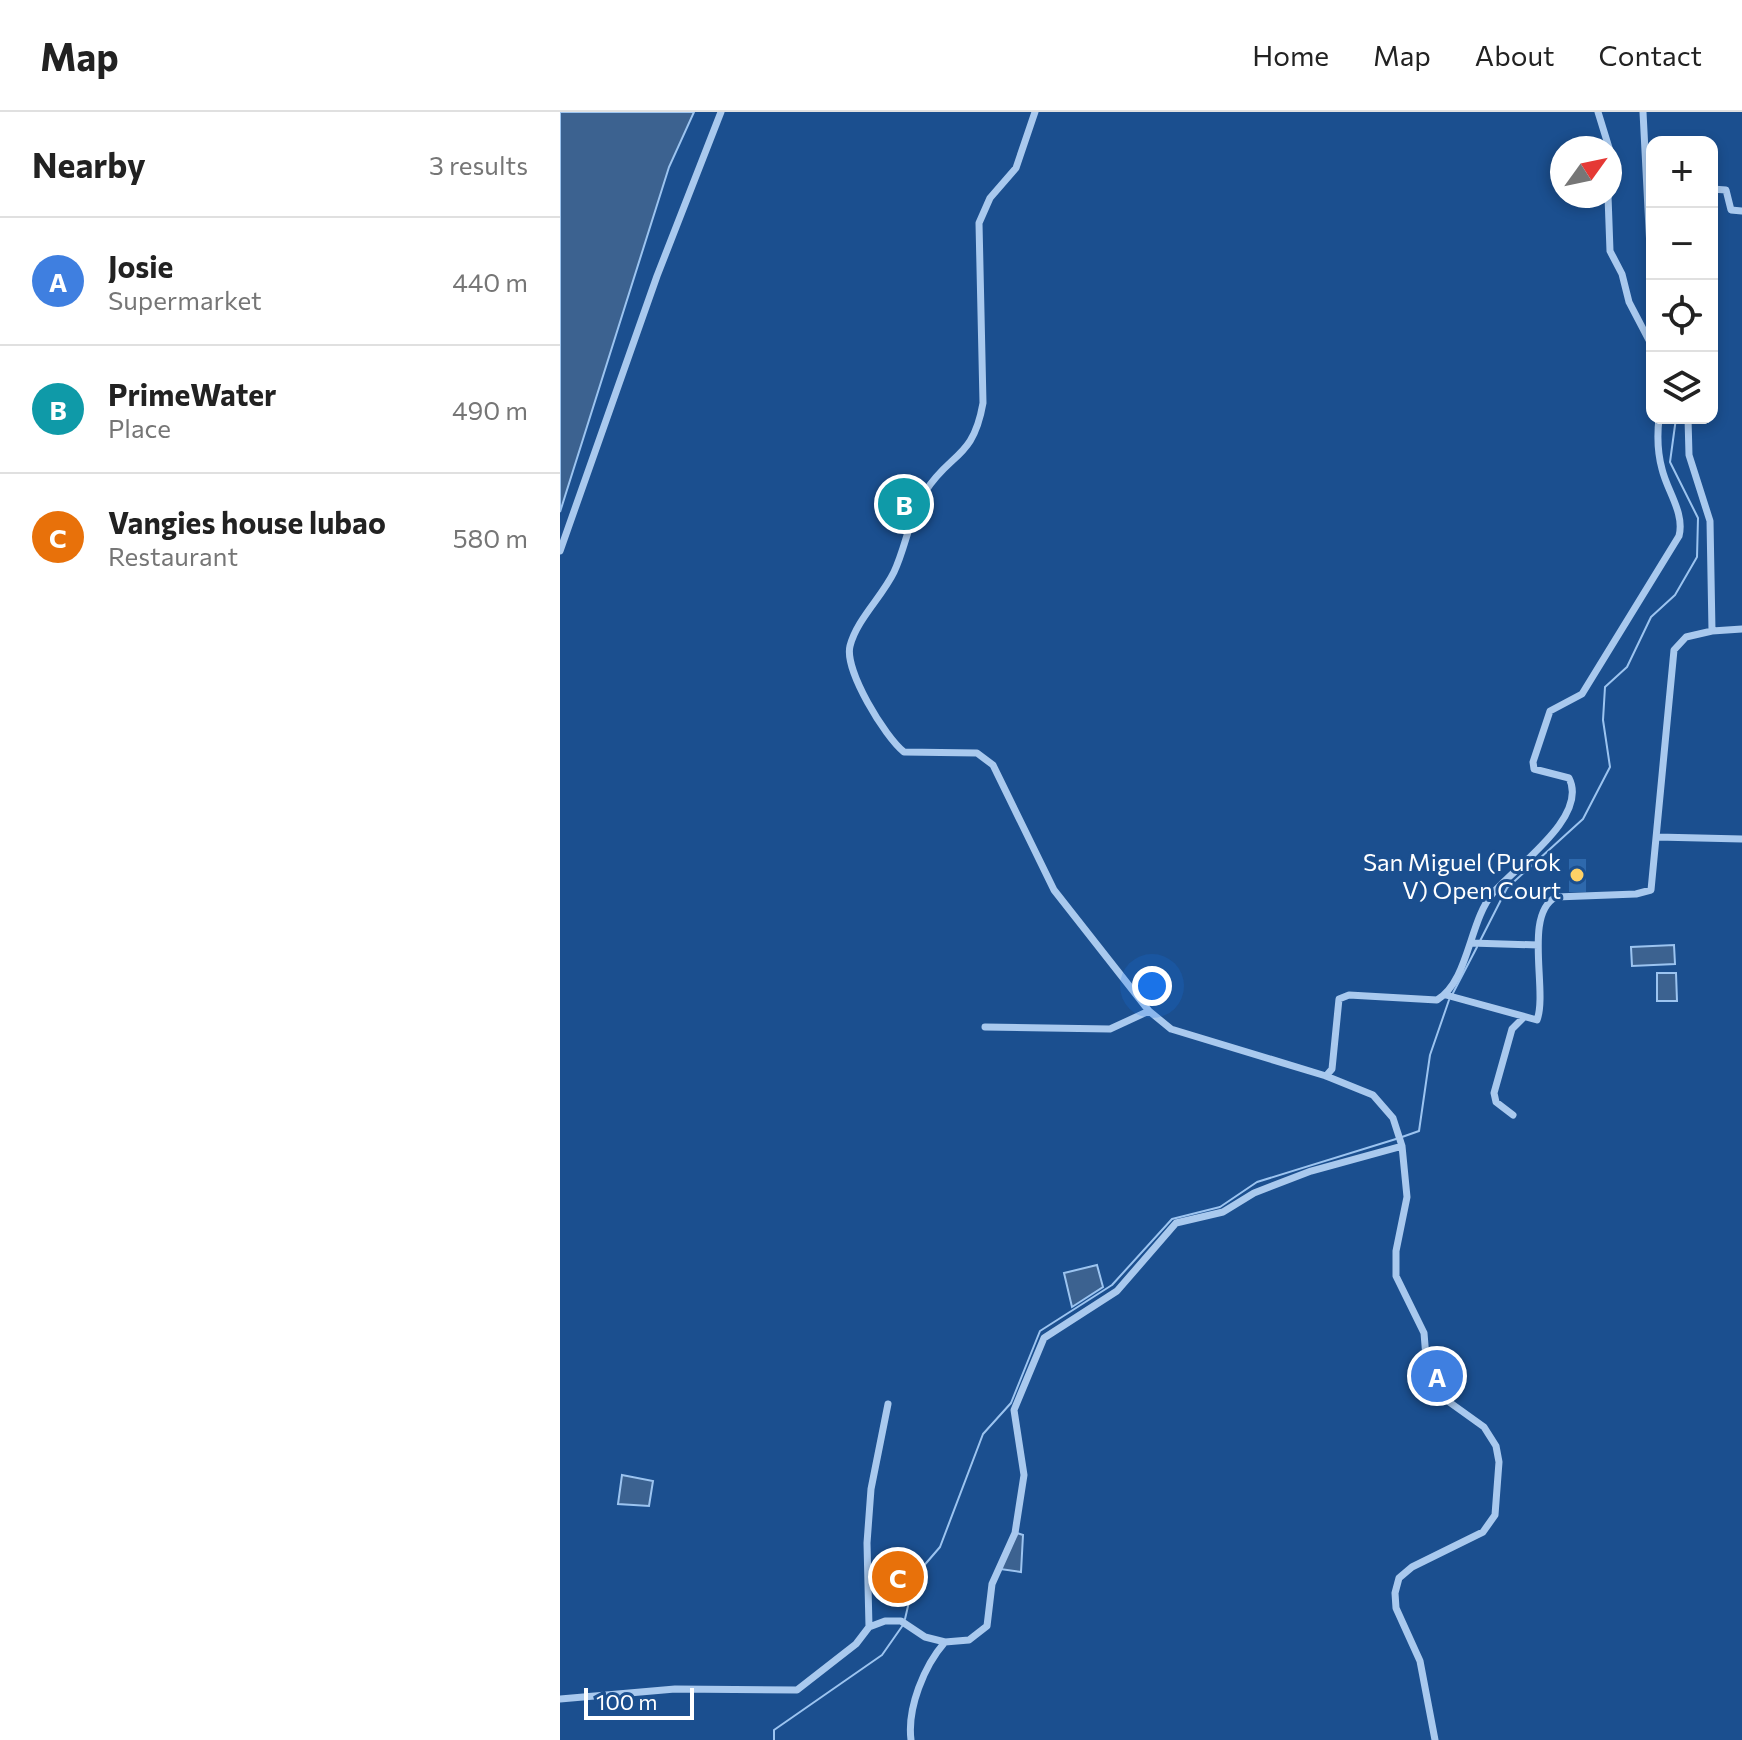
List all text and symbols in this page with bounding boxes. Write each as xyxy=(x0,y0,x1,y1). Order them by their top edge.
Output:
text: Map xyxy=(40,32,119,79)
text: Home xyxy=(1252,38,1329,72)
text: Map xyxy=(1373,38,1431,72)
text: About xyxy=(1475,38,1555,72)
text: Contact xyxy=(1599,38,1702,72)
north arrow xyxy=(1550,136,1622,208)
map controls xyxy=(1646,136,1718,424)
button: + xyxy=(1646,136,1718,208)
text: Nearby xyxy=(32,143,146,185)
text: 3 results xyxy=(429,149,528,180)
button: − xyxy=(1646,208,1718,280)
text: Josie xyxy=(108,247,173,284)
text: A xyxy=(49,266,67,297)
text: 440 m xyxy=(452,266,528,297)
button: locate xyxy=(1646,280,1718,352)
text: Supermarket xyxy=(108,284,262,315)
button: layers xyxy=(1646,352,1718,424)
text: PrimeWater xyxy=(108,375,276,412)
text: B xyxy=(49,394,67,425)
text: 490 m xyxy=(452,394,528,425)
text: Place xyxy=(108,412,171,443)
pin: B xyxy=(878,474,930,534)
text: Vangies house lubao xyxy=(108,503,386,540)
text: C xyxy=(49,522,67,553)
text: 580 m xyxy=(453,522,528,553)
text: Restaurant xyxy=(108,540,238,571)
place label: San Miguel (Purok V) Open Court xyxy=(1363,847,1561,904)
marker: San Miguel (Purok V) Open Court xyxy=(1568,866,1586,884)
your location xyxy=(1132,966,1172,1006)
pin: A xyxy=(1411,1346,1463,1406)
pin: C xyxy=(872,1547,924,1607)
scale bar xyxy=(584,1684,694,1720)
text: 100 m xyxy=(596,1688,658,1715)

